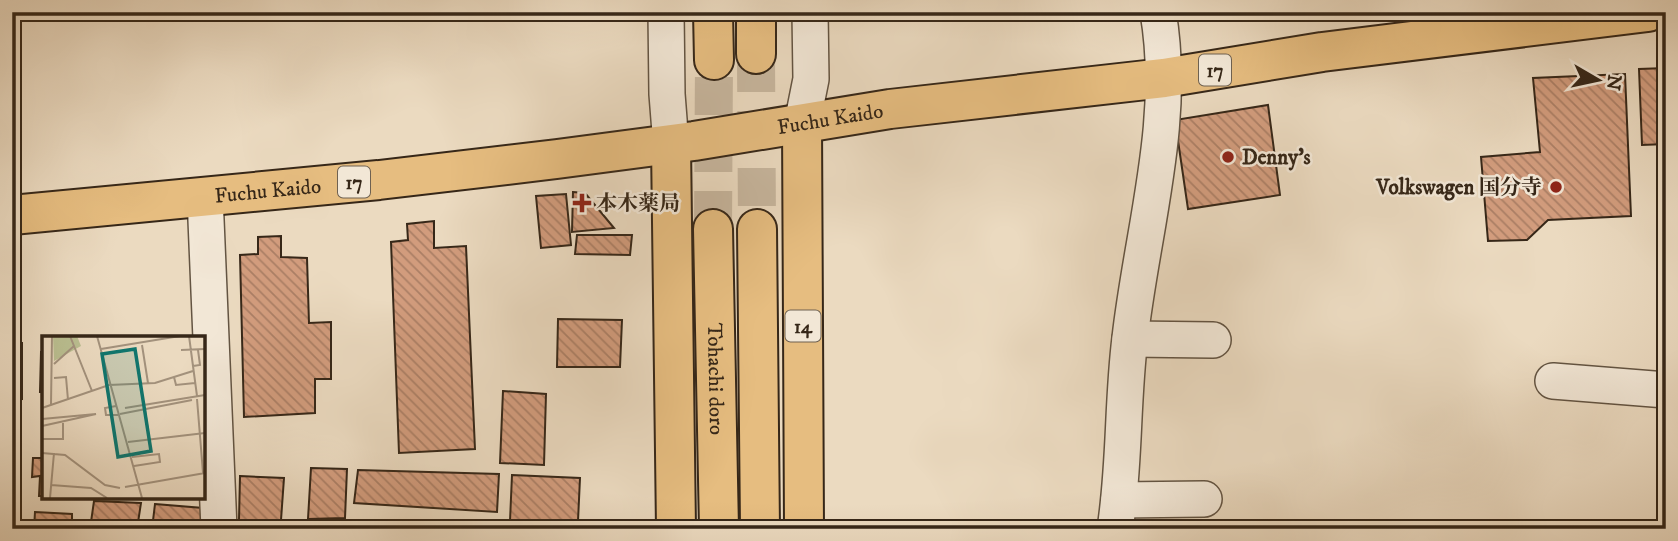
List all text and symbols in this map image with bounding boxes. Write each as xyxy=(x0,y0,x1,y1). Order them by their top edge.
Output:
north arrow xyxy=(1562,46,1632,116)
road number: 17 xyxy=(1199,54,1231,86)
text: N xyxy=(1601,73,1626,92)
street label: Fuchu Kaido xyxy=(775,98,885,141)
place label: Denny's xyxy=(1242,145,1310,171)
marker: Denny's xyxy=(1220,149,1236,165)
road number: 17 xyxy=(338,166,370,198)
street label: Fuchu Kaido xyxy=(214,174,322,210)
place label: Volkswagen 国分寺 xyxy=(1375,175,1542,201)
marker: Volkswagen 国分寺 xyxy=(1548,179,1564,195)
place label: 本木薬局 xyxy=(596,191,680,217)
marker: 本木薬局 xyxy=(574,195,590,211)
road number: 14 xyxy=(786,310,820,342)
street label: Tohachi doro xyxy=(701,323,729,435)
inset map xyxy=(42,336,205,499)

